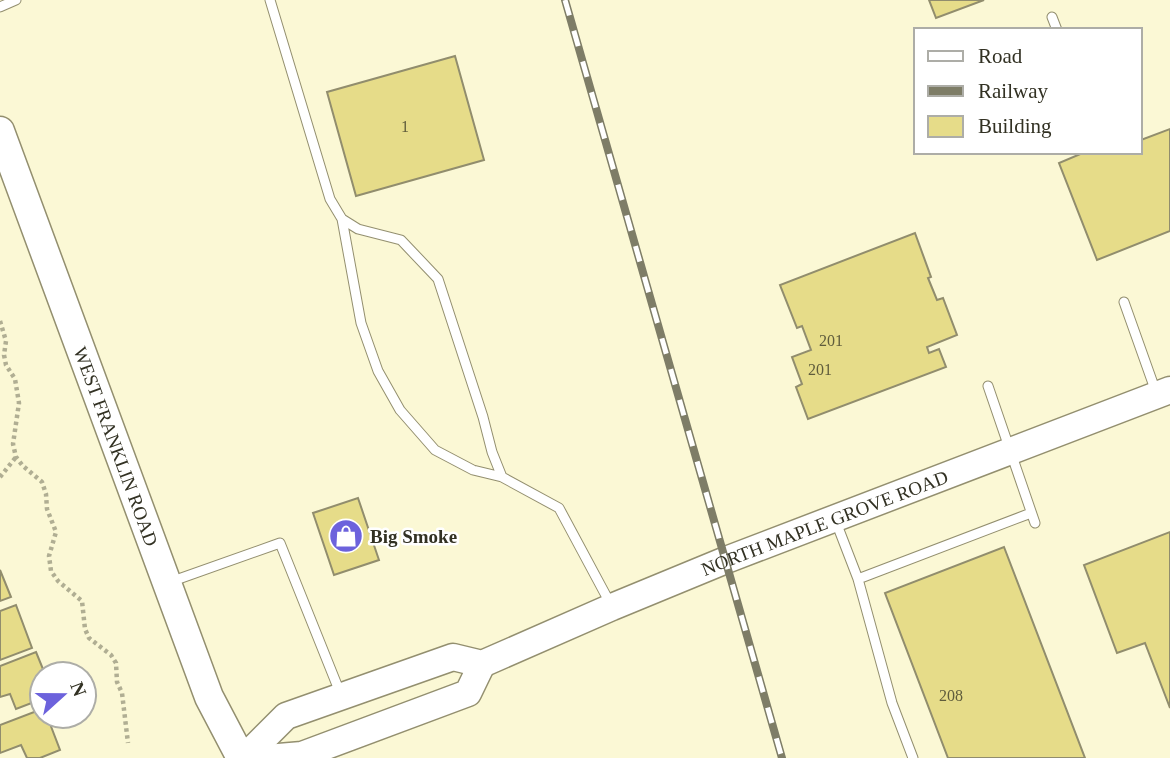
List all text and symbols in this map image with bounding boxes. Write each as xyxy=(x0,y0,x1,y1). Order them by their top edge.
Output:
legend xyxy=(914,28,1142,154)
text: Road xyxy=(978,44,1023,68)
text: Railway xyxy=(978,79,1048,103)
text: Building xyxy=(978,114,1052,138)
house number: 1 xyxy=(401,118,409,135)
house number: 201 xyxy=(819,332,843,349)
street label: WEST FRANKLIN ROAD xyxy=(70,344,163,549)
house number: 201 xyxy=(808,361,832,378)
street label: NORTH MAPLE GROVE ROAD xyxy=(698,466,951,580)
shop icon: Big Smoke xyxy=(327,517,365,555)
place label: Big Smoke xyxy=(370,526,457,547)
north arrow xyxy=(28,660,98,730)
text: N xyxy=(66,679,91,700)
house number: 208 xyxy=(939,687,963,704)

